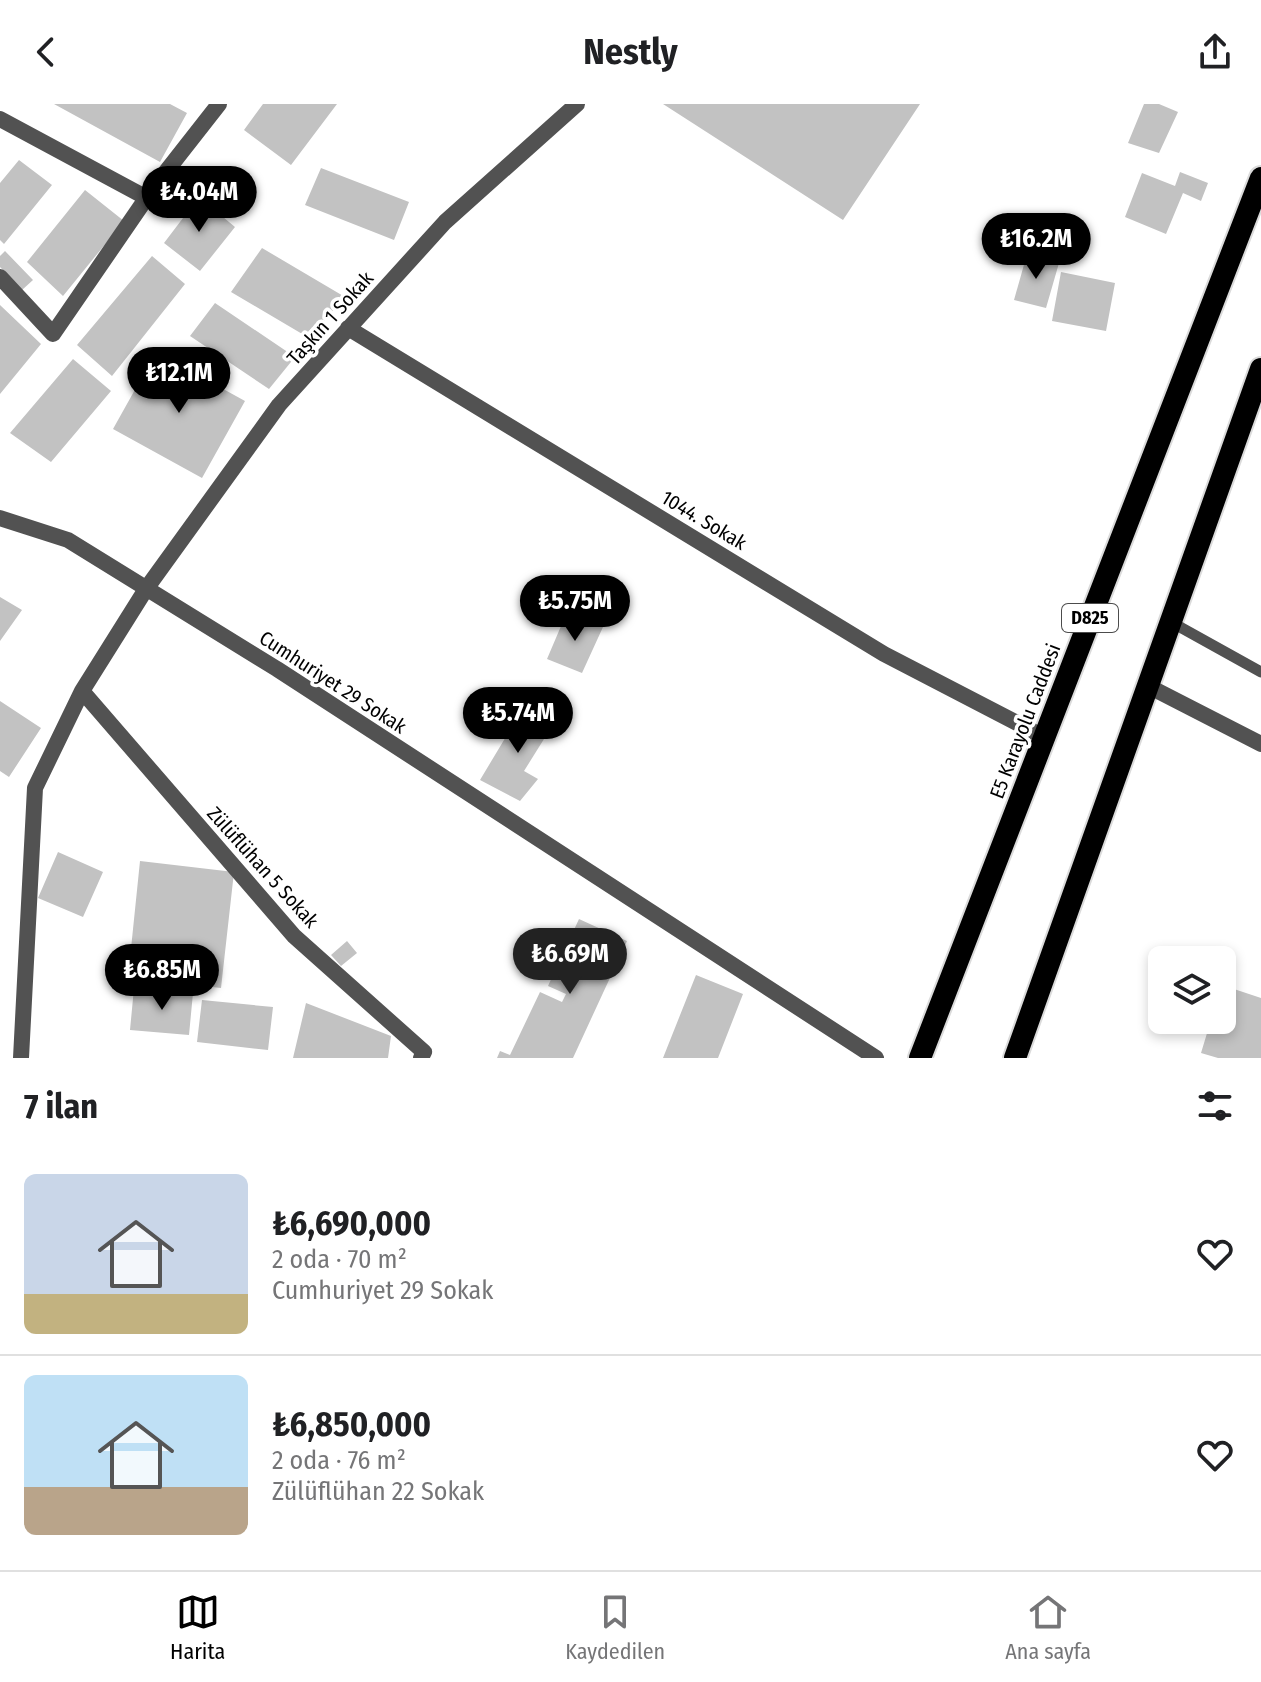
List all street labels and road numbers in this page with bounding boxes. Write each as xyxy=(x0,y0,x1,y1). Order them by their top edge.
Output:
street label: Taşkın 1 Sokak xyxy=(282,266,379,370)
street label: 1044. Sokak xyxy=(657,485,752,555)
road number: D825 xyxy=(1062,604,1118,632)
street label: Cumhuriyet 29 Sokak xyxy=(255,626,412,739)
street label: E5 Karayolu Caddesi xyxy=(984,640,1066,802)
street label: Zülüflühan 5 Sokak xyxy=(202,801,324,933)

